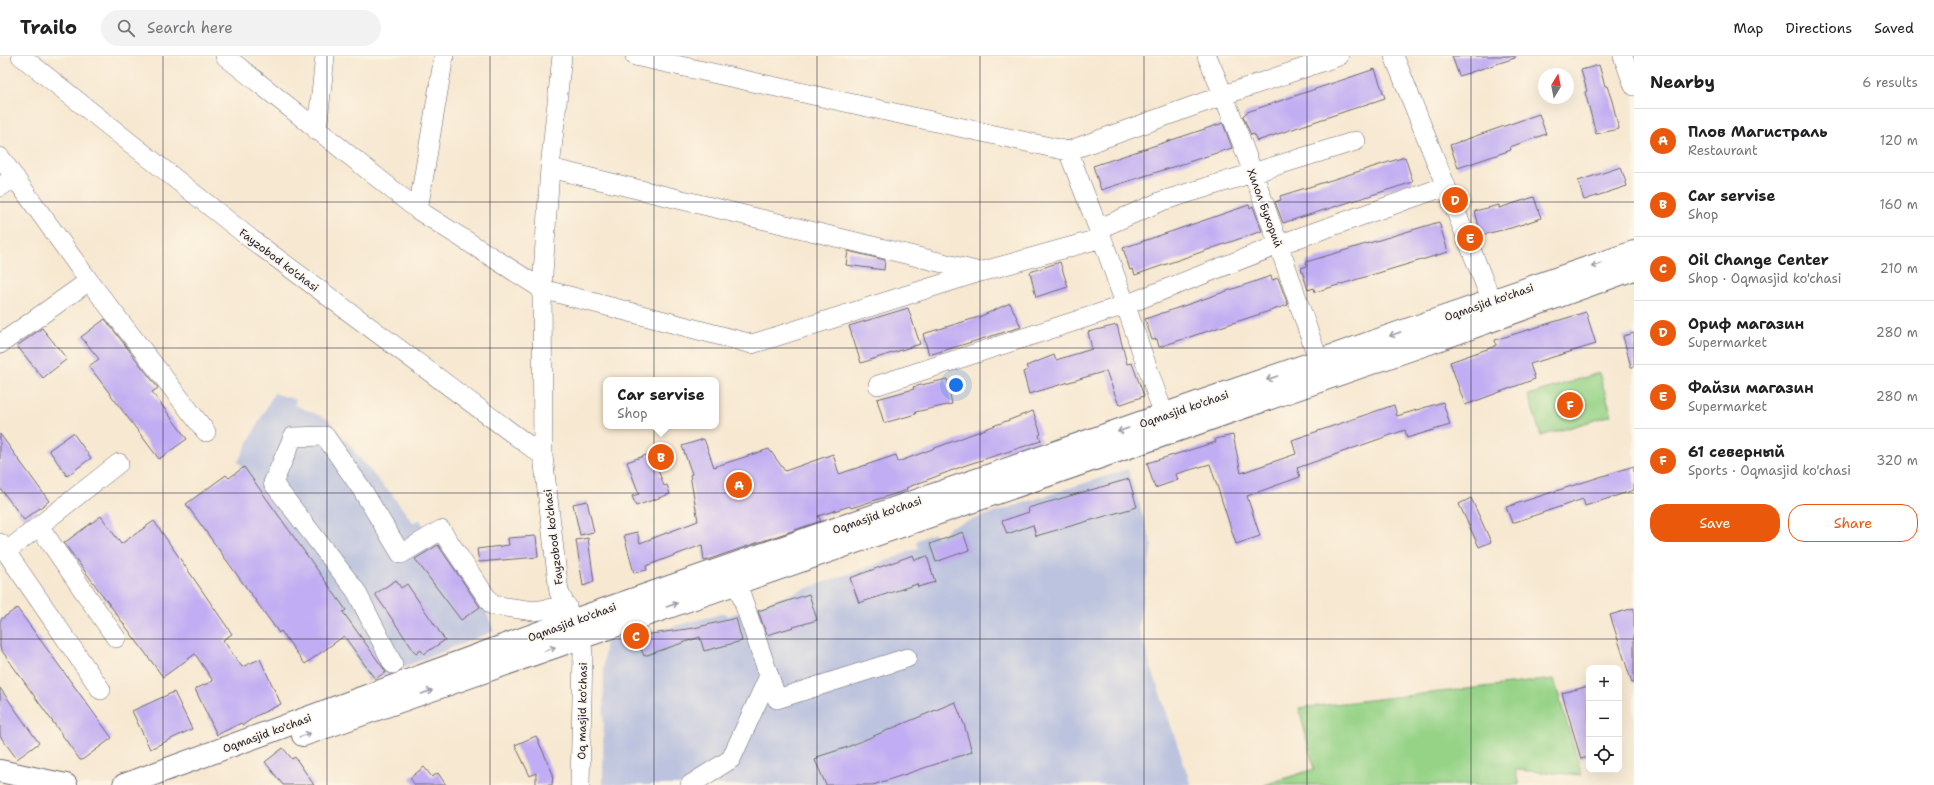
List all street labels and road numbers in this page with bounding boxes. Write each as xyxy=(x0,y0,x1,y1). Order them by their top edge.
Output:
street label: Хилол Бухорий xyxy=(1243,167,1286,250)
street label: Fayzobod ko'chasi xyxy=(236,225,322,295)
street label: Oqmasjid ko'chasi xyxy=(1443,280,1536,325)
street label: Oqmasjid ko'chasi xyxy=(1138,387,1231,432)
street label: Fayzobod ko'chasi xyxy=(540,488,567,586)
street label: Oqmasjid ko'chasi xyxy=(831,493,924,538)
street label: Oqmasjid ko'chasi xyxy=(526,599,619,646)
street label: Oq masjid ko'chasi xyxy=(574,662,591,760)
street label: Oqmasjid ko'chasi xyxy=(221,710,314,757)

